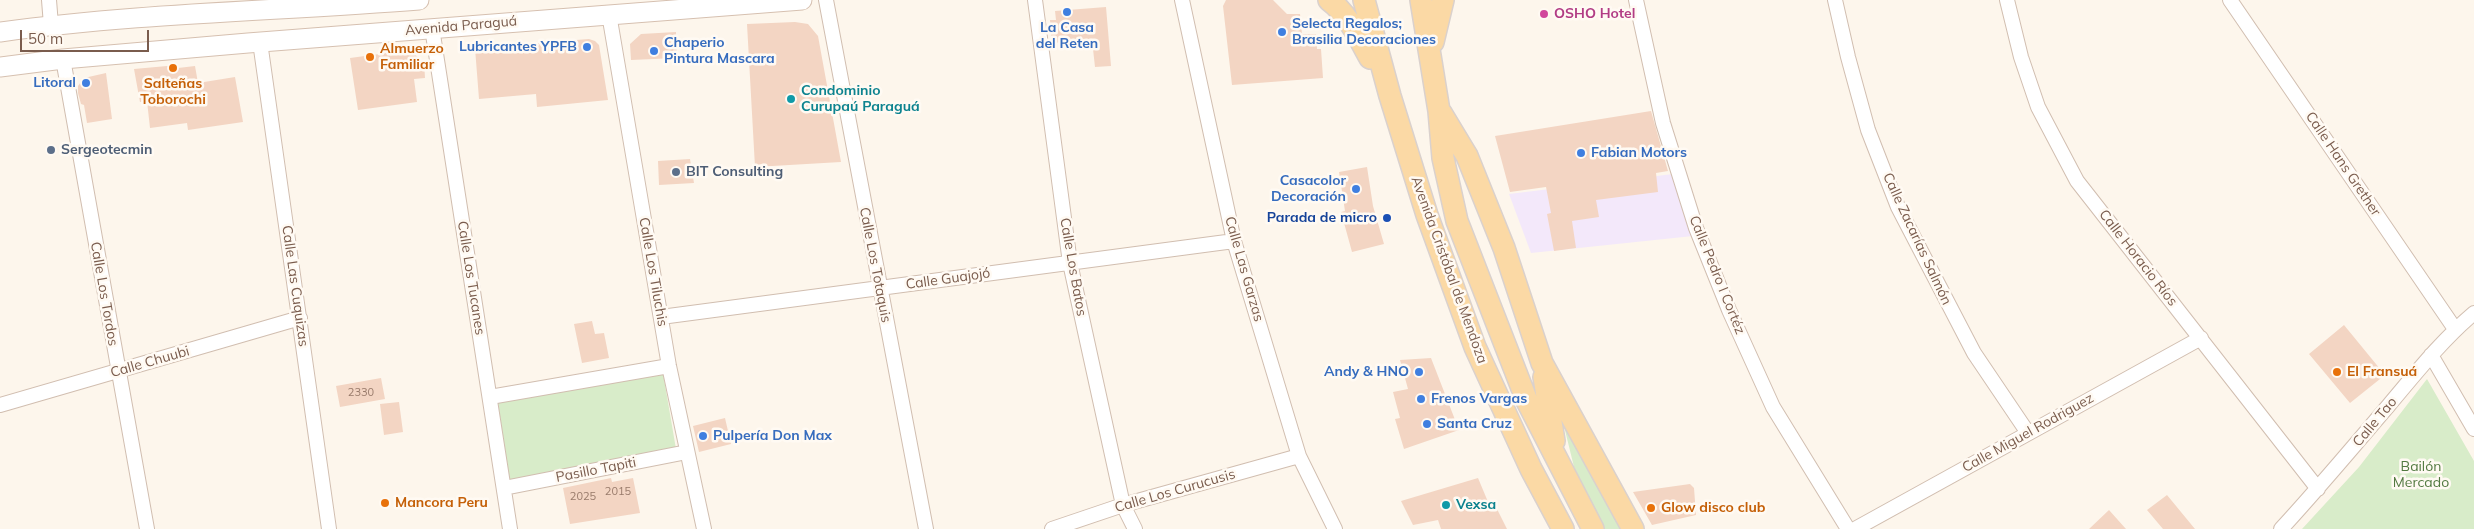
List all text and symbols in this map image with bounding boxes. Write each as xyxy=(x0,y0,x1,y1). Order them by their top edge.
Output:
marker: La Casa del Reten xyxy=(1061,6,1073,18)
place label: OSHO Hotel xyxy=(1554,6,1635,22)
marker: OSHO Hotel xyxy=(1538,8,1550,20)
street label: Avenida Paraguá xyxy=(404,13,518,39)
place label: Selecta Regalos; Brasilia Decoraciones xyxy=(1292,16,1436,48)
scale bar xyxy=(22,20,151,52)
place label: La Casa del Reten xyxy=(1036,20,1098,52)
marker: Selecta Regalos; Brasilia Decoraciones xyxy=(1276,26,1288,38)
text: 50 m xyxy=(28,29,63,48)
place label: Chaperio Pintura Mascara xyxy=(664,35,775,68)
place label: Lubricantes YPFB xyxy=(459,39,577,55)
place label: Almuerzo Familiar xyxy=(380,41,444,74)
marker: Lubricantes YPFB xyxy=(581,41,593,53)
marker: Chaperio Pintura Mascara xyxy=(648,45,660,57)
marker: Almuerzo Familiar xyxy=(364,51,376,63)
marker: Salteñas Toborochi xyxy=(167,62,179,74)
place label: Litoral xyxy=(33,75,76,91)
place label: Salteñas Toborochi xyxy=(140,76,206,108)
marker: Litoral xyxy=(80,77,92,89)
place label: Condominio Curupaú Paraguá xyxy=(801,83,920,115)
marker: Condominio Curupaú Paraguá xyxy=(785,93,797,105)
street label: Calle Hans Grether xyxy=(2302,109,2384,219)
place label: Sergeotecmin xyxy=(61,142,152,158)
marker: Sergeotecmin xyxy=(45,144,57,156)
place label: Fabian Motors xyxy=(1591,145,1687,161)
marker: Fabian Motors xyxy=(1575,147,1587,159)
place label: BIT Consulting xyxy=(686,164,783,180)
marker: BIT Consulting xyxy=(670,166,682,178)
street label: Calle Zacarías Salmón xyxy=(1879,170,1955,308)
place label: Casacolor Decoración xyxy=(1271,173,1346,206)
street label: Avenida Cristóbal de Mendoza xyxy=(1407,174,1491,366)
marker: Casacolor Decoración xyxy=(1350,183,1362,195)
street label: Calle Los Totaquis xyxy=(856,206,894,324)
street label: Calle Horacio Ríos xyxy=(2095,206,2181,310)
place label: Parada de micro xyxy=(1267,210,1377,226)
marker: Parada de micro xyxy=(1381,212,1393,224)
street label: Calle Pedro I Cortéz xyxy=(1685,213,1749,337)
street label: Calle Las Garzas xyxy=(1221,214,1267,324)
street label: Calle Los Tiluchis xyxy=(635,216,671,328)
street label: Calle Los Batos xyxy=(1056,217,1090,317)
street label: Calle Los Tucanes xyxy=(454,220,488,336)
street label: Calle Las Cuquizas xyxy=(278,224,312,348)
street label: Calle Los Tordos xyxy=(87,241,121,347)
street label: Calle Guajojó xyxy=(905,265,991,293)
street label: Calle Chuubi xyxy=(109,343,191,381)
place label: Andy & HNO xyxy=(1324,364,1409,380)
place label: El Fransuá xyxy=(2347,364,2417,380)
marker: Andy & HNO xyxy=(1413,366,1425,378)
marker: El Fransuá xyxy=(2331,366,2343,378)
house number: 2330 xyxy=(348,386,374,400)
street label: Calle Miguel Rodriguez xyxy=(1959,390,2097,476)
place label: Frenos Vargas xyxy=(1431,391,1527,407)
marker: Frenos Vargas xyxy=(1415,393,1427,405)
street label: Calle Tao xyxy=(2349,394,2401,450)
place label: Santa Cruz xyxy=(1437,416,1512,432)
marker: Santa Cruz xyxy=(1421,418,1433,430)
place label: Pulpería Don Max xyxy=(713,428,832,444)
marker: Pulpería Don Max xyxy=(697,430,709,442)
street label: Pasillo Tapiti xyxy=(554,454,638,486)
park label: Bailón Mercado xyxy=(2393,459,2449,492)
street label: Calle Los Curucusis xyxy=(1113,466,1237,516)
house number: 2015 xyxy=(605,485,631,499)
house number: 2025 xyxy=(570,490,596,504)
place label: Mancora Peru xyxy=(395,495,488,511)
marker: Mancora Peru xyxy=(379,497,391,509)
place label: Vexsa xyxy=(1456,497,1496,513)
marker: Vexsa xyxy=(1440,499,1452,511)
place label: Glow disco club xyxy=(1661,500,1765,516)
marker: Glow disco club xyxy=(1645,502,1657,514)

